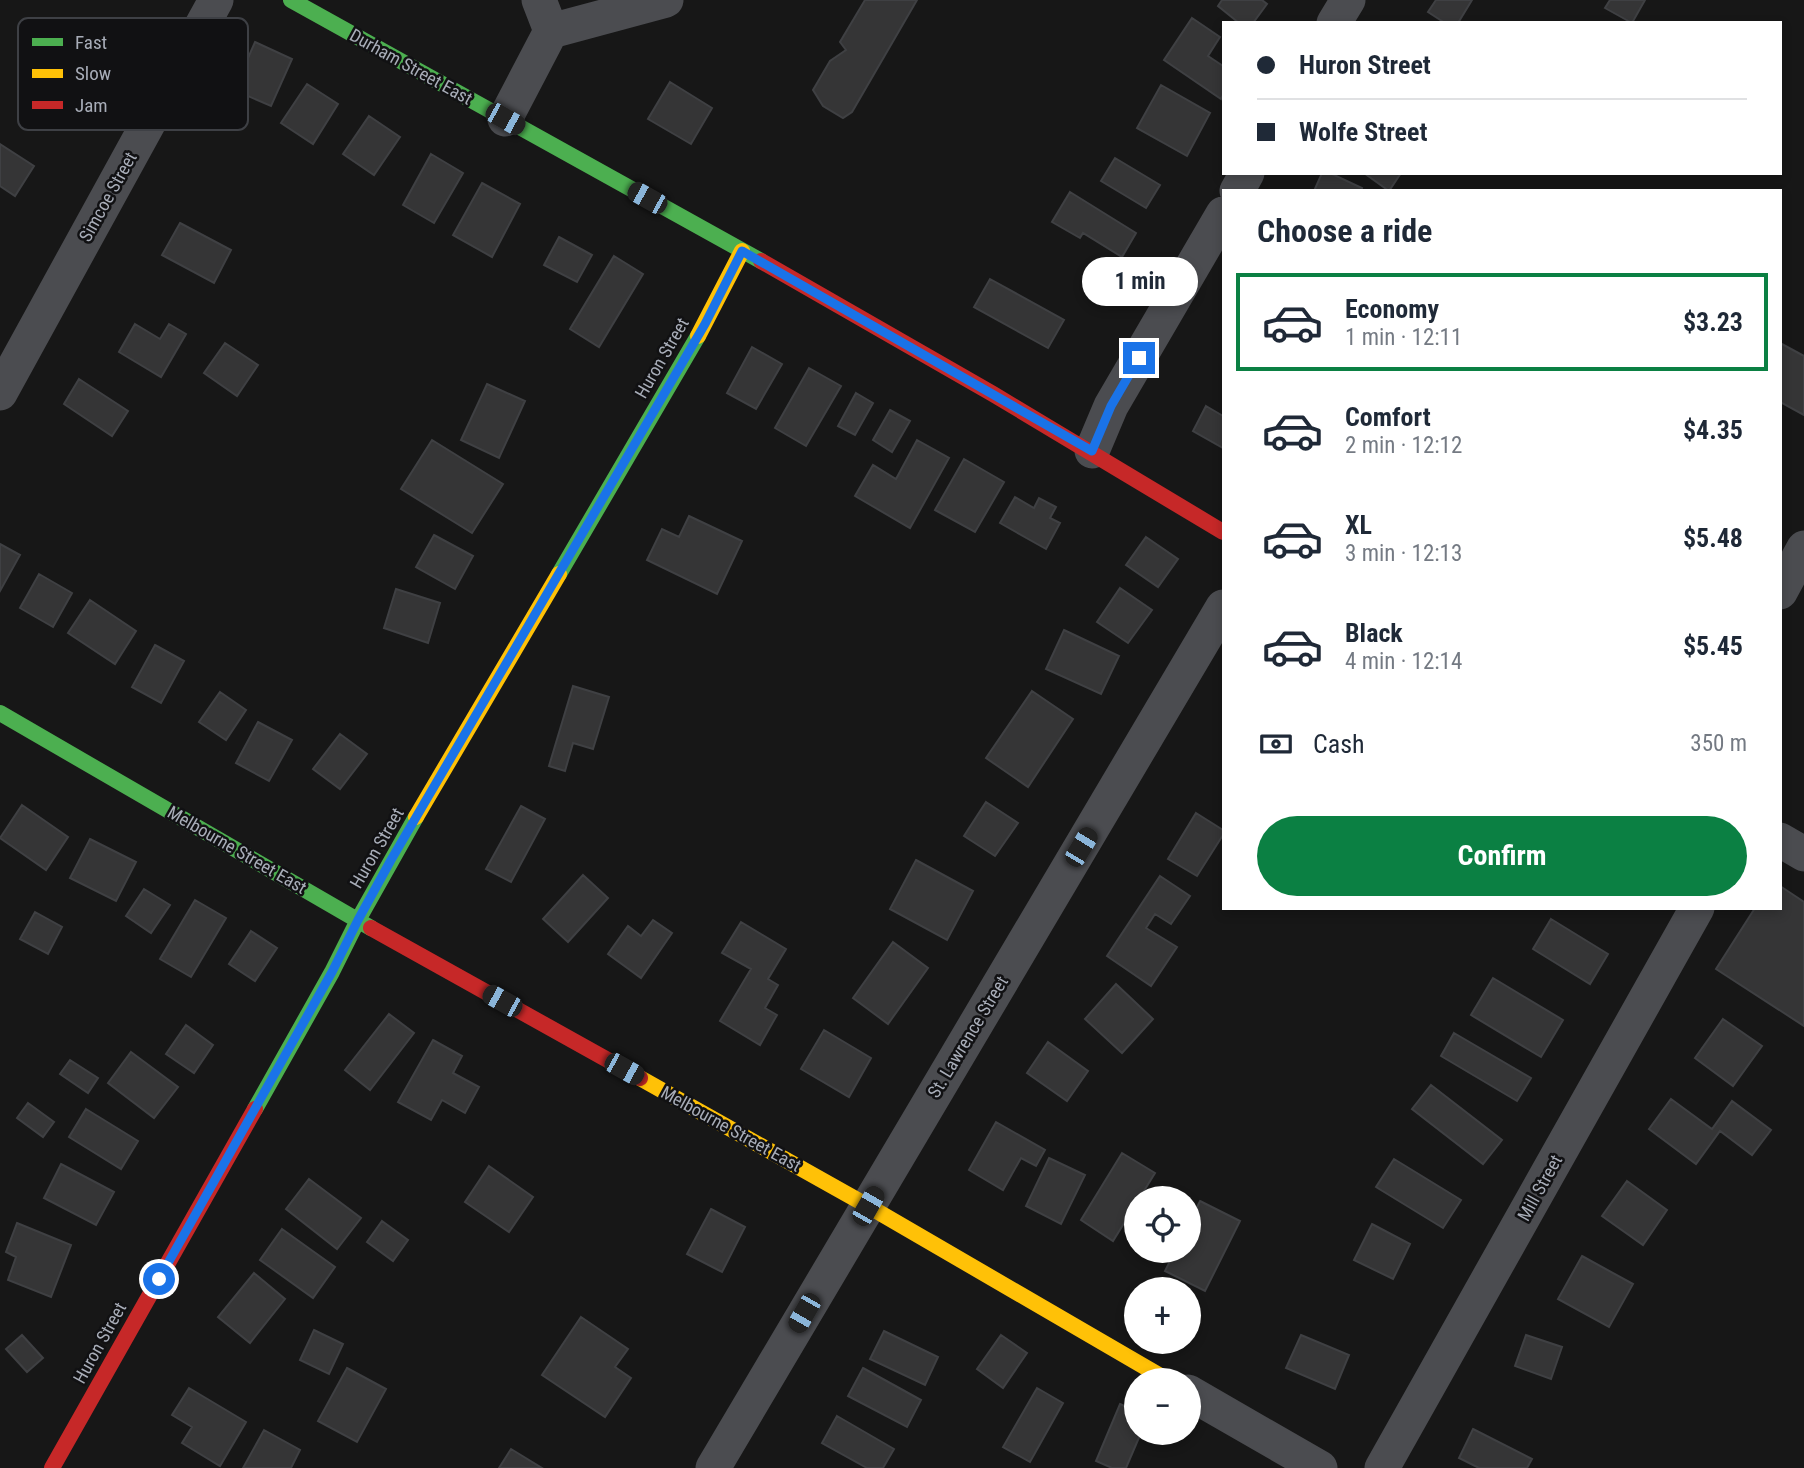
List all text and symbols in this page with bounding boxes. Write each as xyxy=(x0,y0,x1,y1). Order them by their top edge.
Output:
legend xyxy=(18,18,248,130)
street label: Durham Street East xyxy=(346,24,476,109)
text: Fast xyxy=(75,31,107,54)
text: Huron Street xyxy=(1299,50,1431,80)
text: Slow xyxy=(75,62,111,85)
text: Jam xyxy=(75,94,108,117)
car xyxy=(482,100,529,138)
text: Wolfe Street xyxy=(1299,117,1427,147)
street label: Simcoe Street xyxy=(74,148,141,245)
car xyxy=(624,179,671,217)
text: Choose a ride xyxy=(1257,212,1432,250)
callout: 1 min xyxy=(1081,256,1197,306)
text: 1 min xyxy=(1114,268,1166,295)
icon: car xyxy=(1261,291,1324,354)
text: Economy xyxy=(1345,294,1439,324)
text: $3.23 xyxy=(1683,307,1743,337)
street label: Huron Street xyxy=(630,314,693,402)
text: 1 min · 12:11 xyxy=(1345,324,1462,351)
route end xyxy=(1123,342,1155,374)
icon: car xyxy=(1261,399,1324,462)
text: Comfort xyxy=(1345,402,1431,432)
text: $4.35 xyxy=(1683,415,1743,445)
text: 2 min · 12:12 xyxy=(1345,432,1462,459)
icon: car xyxy=(1261,507,1324,570)
text: XL xyxy=(1345,510,1372,540)
text: $5.48 xyxy=(1683,523,1743,553)
text: 3 min · 12:13 xyxy=(1345,540,1462,567)
icon: car xyxy=(1261,615,1324,678)
text: Black xyxy=(1345,618,1403,648)
text: $5.45 xyxy=(1683,631,1743,661)
text: 4 min · 12:14 xyxy=(1345,648,1462,675)
icon: cash xyxy=(1257,725,1295,763)
text: Cash xyxy=(1313,729,1365,759)
text: 350 m xyxy=(1690,730,1747,757)
street label: Melbourne Street East xyxy=(164,801,310,898)
street label: Huron Street xyxy=(345,804,408,892)
button: Confirm xyxy=(1257,816,1747,896)
car xyxy=(1062,824,1101,870)
street label: St. Lawrence Street xyxy=(923,972,1012,1101)
car xyxy=(479,982,526,1020)
car xyxy=(601,1050,648,1088)
street label: Melbourne Street East xyxy=(658,1081,805,1176)
street label: Mill Street xyxy=(1513,1151,1566,1224)
car xyxy=(849,1183,888,1229)
map controls xyxy=(1124,1186,1201,1445)
button: locate xyxy=(1124,1186,1201,1263)
route start xyxy=(143,1263,175,1295)
button: + xyxy=(1124,1277,1201,1354)
car xyxy=(785,1290,824,1336)
street label: Huron Street xyxy=(69,1299,130,1387)
button: − xyxy=(1124,1368,1201,1445)

